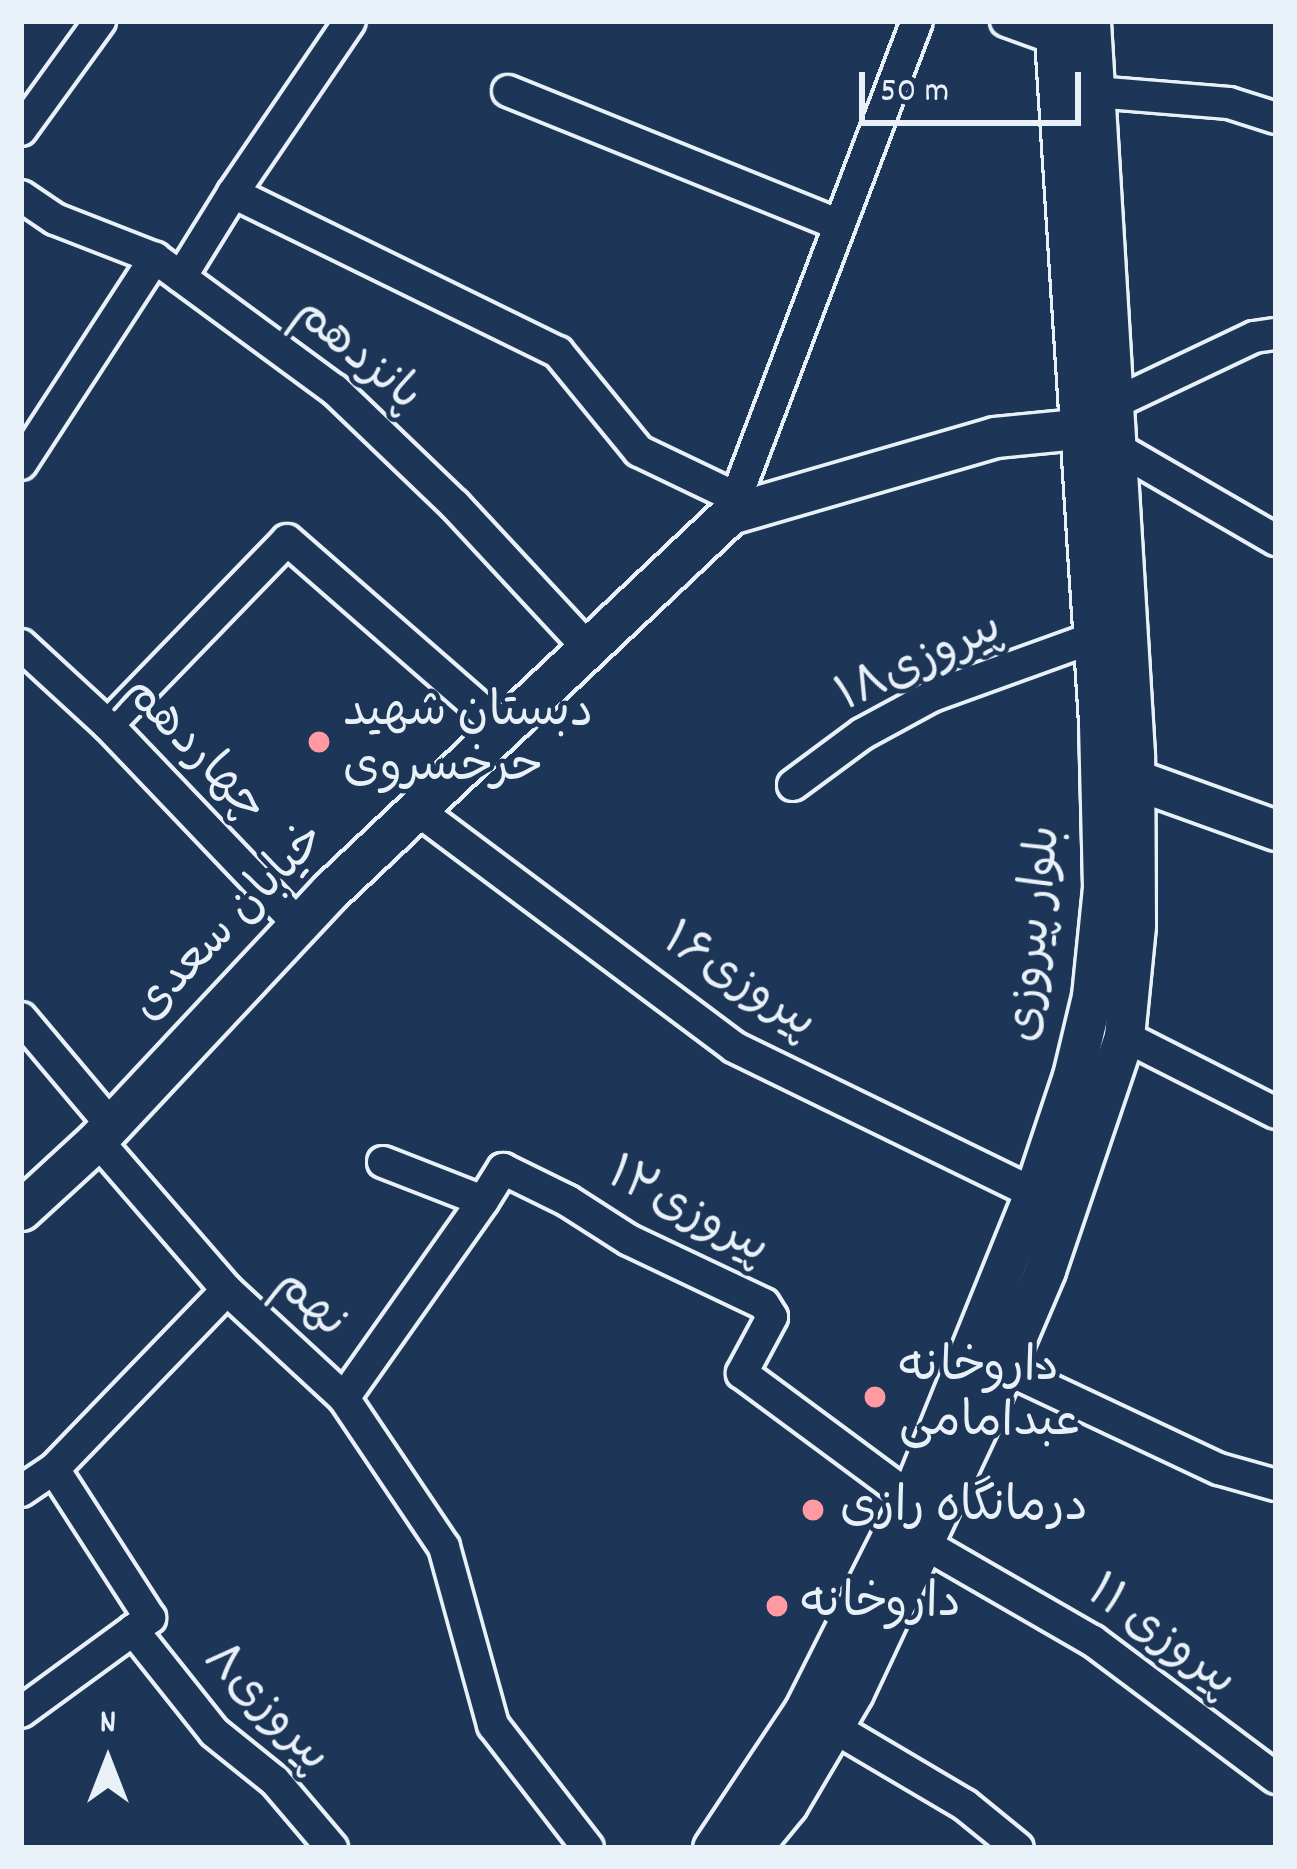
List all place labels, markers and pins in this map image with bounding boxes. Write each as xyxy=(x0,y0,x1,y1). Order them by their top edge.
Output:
place label: دبستان شهید حرخسروی xyxy=(343,685,593,798)
marker: دبستان شهید حرخسروی xyxy=(306,729,332,755)
place label: داروخانه عبدامامی xyxy=(899,1340,1080,1453)
marker: داروخانه عبدامامی xyxy=(862,1384,888,1410)
place label: درمانگاه رازی xyxy=(840,1481,1088,1539)
marker: درمانگاه رازی xyxy=(797,1494,829,1526)
place label: داروخانه xyxy=(801,1577,961,1635)
marker: داروخانه xyxy=(764,1593,790,1619)

